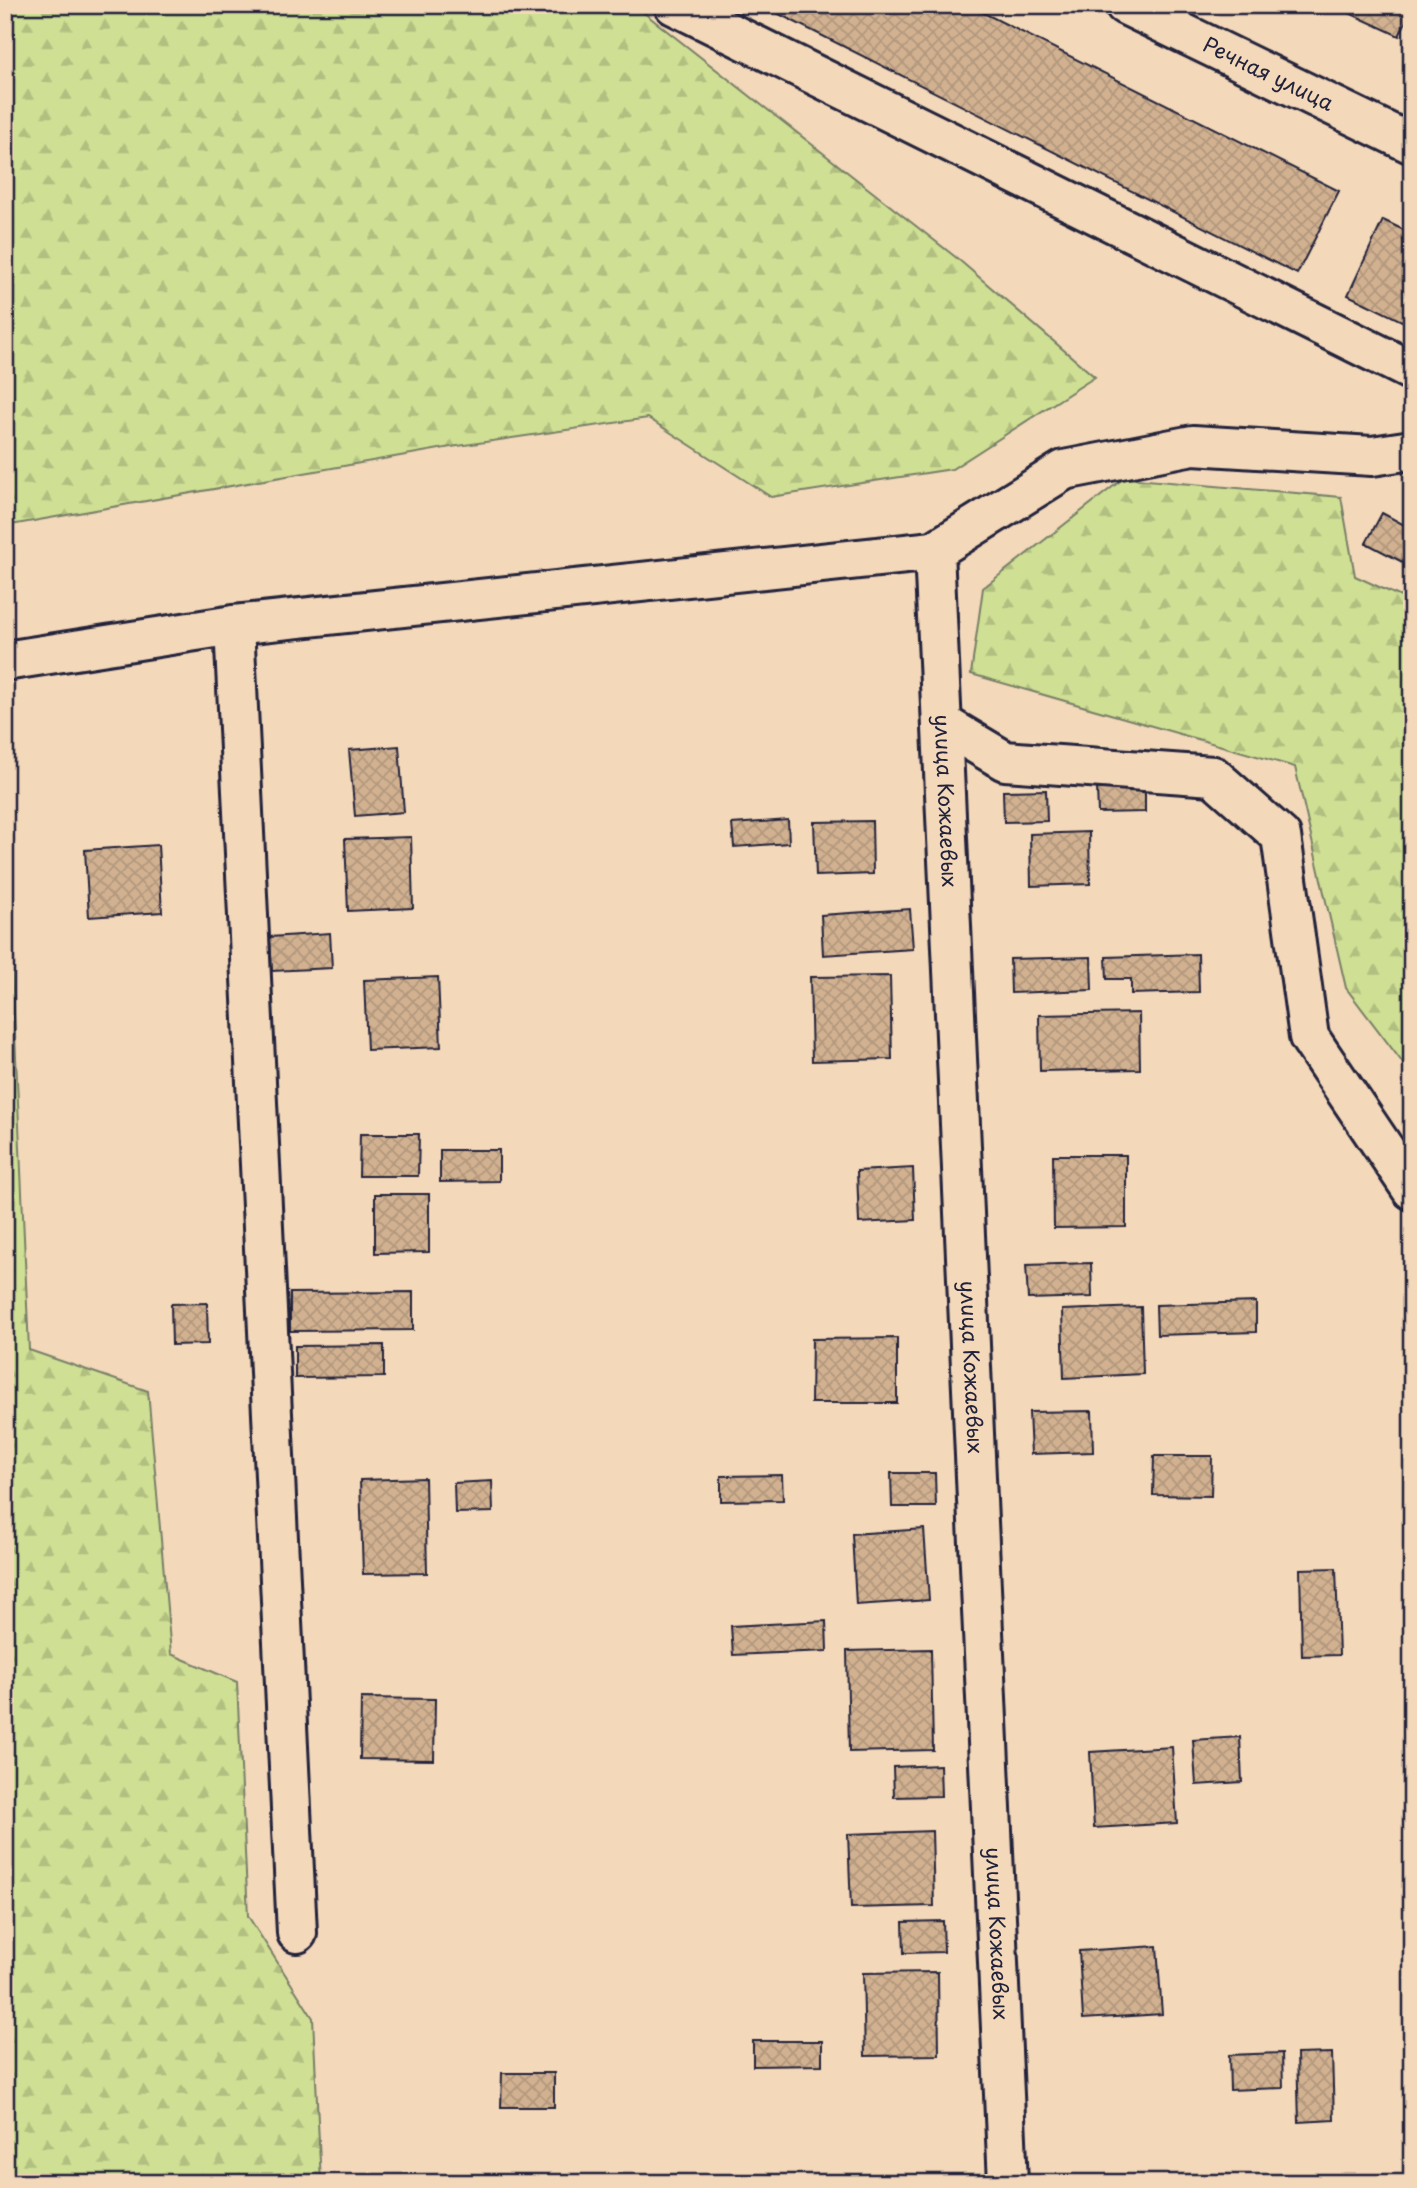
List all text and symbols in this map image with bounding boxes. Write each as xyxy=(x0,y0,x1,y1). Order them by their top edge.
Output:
street label: Речная улица xyxy=(1198,27,1340,118)
street label: улица Кожаевых xyxy=(927,714,967,888)
street label: улица Кожаевых xyxy=(953,1280,993,1454)
street label: улица Кожаевых xyxy=(979,1846,1019,2021)

